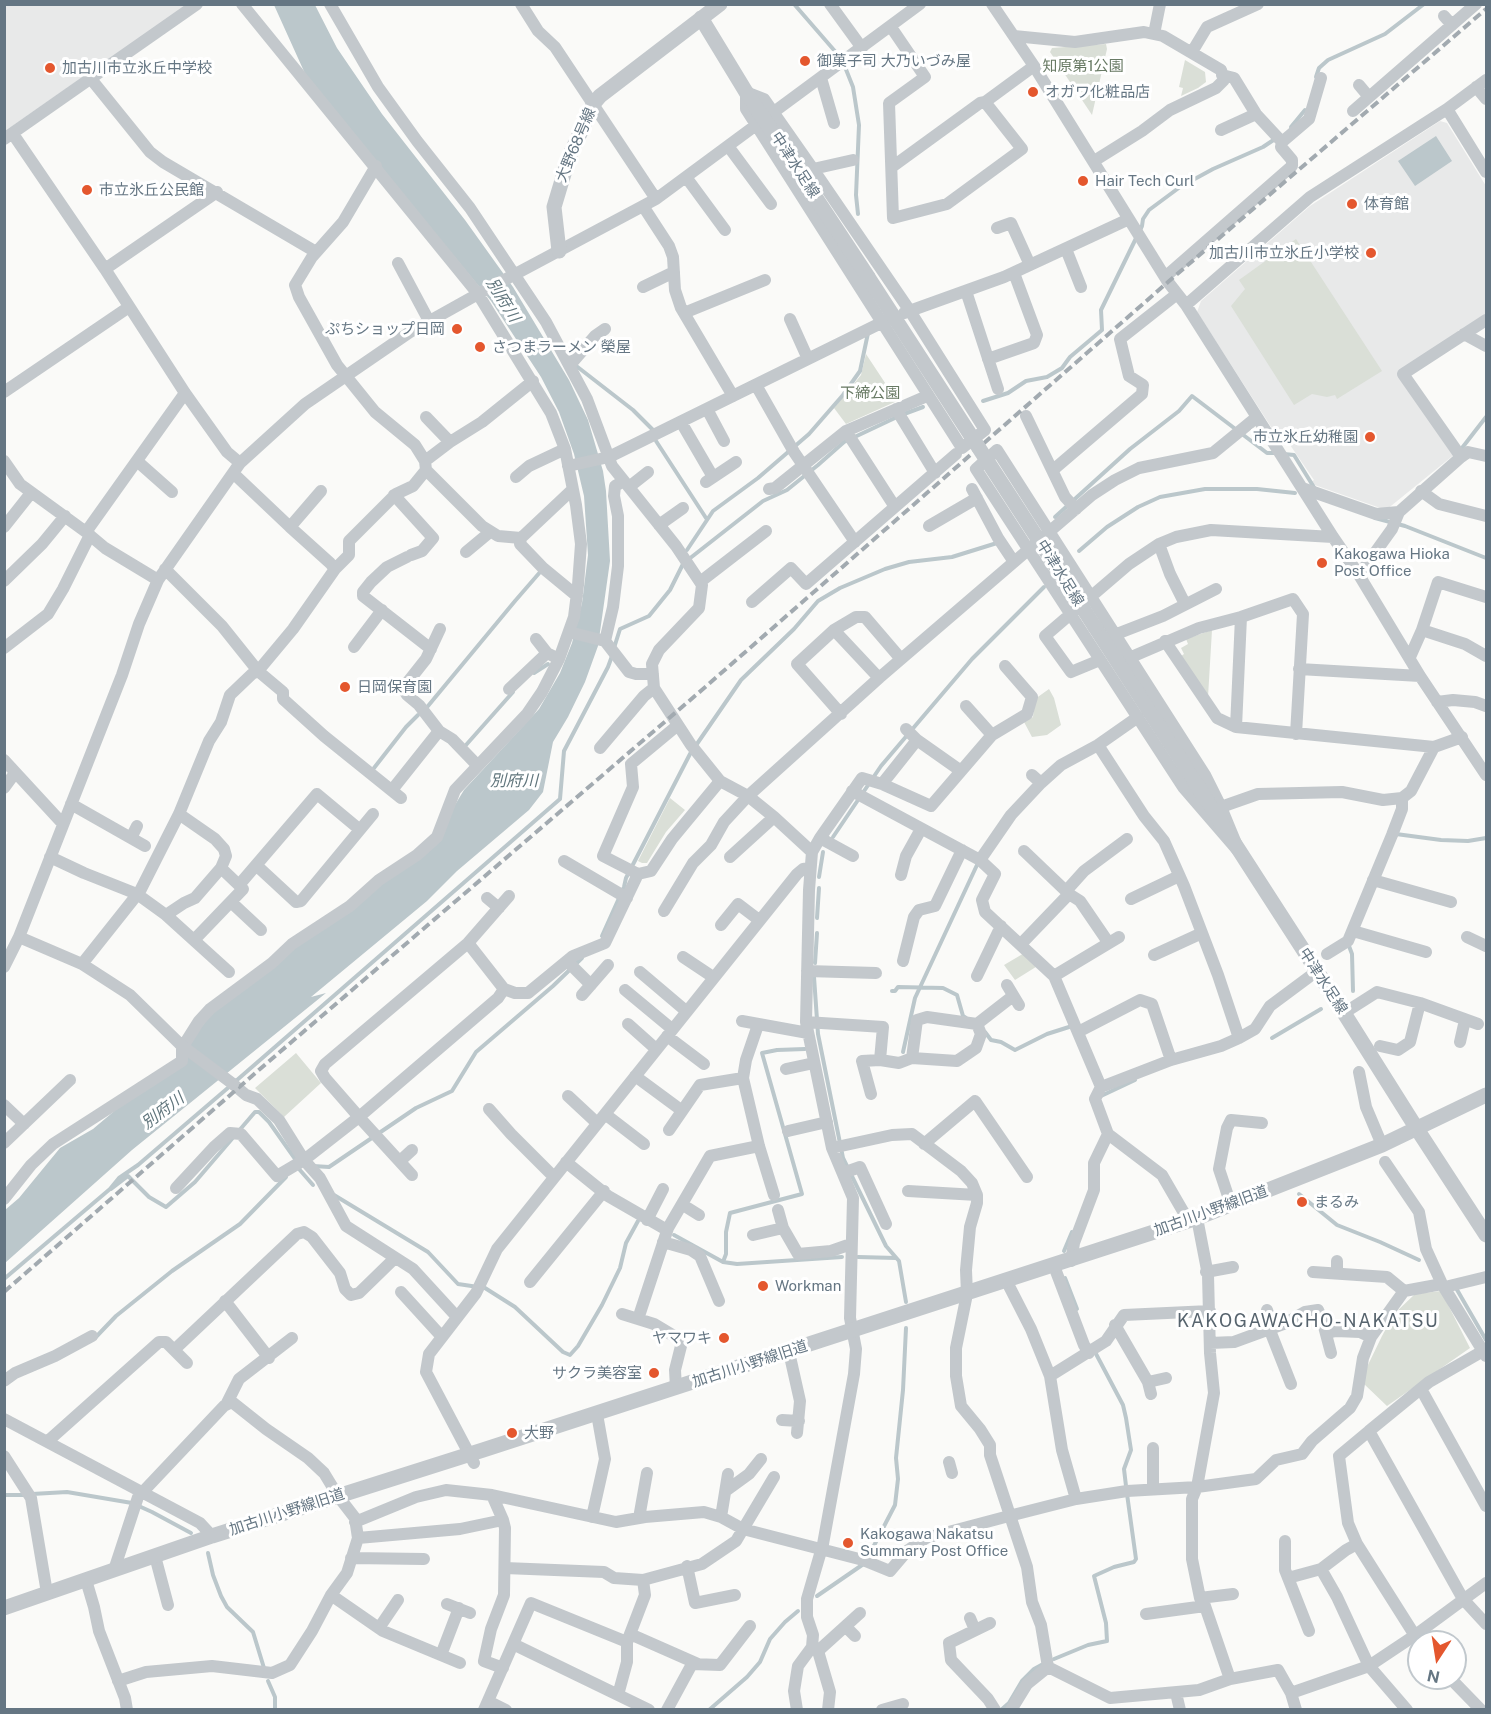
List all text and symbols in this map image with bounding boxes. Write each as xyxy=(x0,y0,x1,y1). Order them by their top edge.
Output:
place label: 御菓子司 大乃いづみ屋 xyxy=(817,52,971,70)
marker: 御菓子司 大乃いづみ屋 xyxy=(798,54,812,68)
park label: 知原第1公園 xyxy=(1042,57,1124,75)
place label: 加古川市立氷丘中学校 xyxy=(62,59,212,77)
marker: 加古川市立氷丘中学校 xyxy=(43,61,57,75)
place label: オガワ化粧品店 xyxy=(1045,83,1150,101)
marker: オガワ化粧品店 xyxy=(1026,85,1040,99)
street label: 大野68号線 xyxy=(552,105,600,185)
street label: 中津水足線 xyxy=(767,129,823,201)
place label: Hair Tech Curl xyxy=(1095,172,1194,190)
marker: Hair Tech Curl xyxy=(1076,174,1090,188)
place label: 市立氷丘公民館 xyxy=(99,181,204,199)
marker: 市立氷丘公民館 xyxy=(80,183,94,197)
place label: 体育館 xyxy=(1364,195,1409,213)
marker: 体育館 xyxy=(1345,197,1359,211)
place label: 加古川市立氷丘小学校 xyxy=(1209,244,1359,262)
marker: 加古川市立氷丘小学校 xyxy=(1364,246,1378,260)
water label: 別府川 xyxy=(482,275,524,325)
place label: ぷちショップ日岡 xyxy=(325,320,445,338)
marker: ぷちショップ日岡 xyxy=(450,322,464,336)
place label: さつまラーメン 榮屋 xyxy=(492,338,631,356)
marker: さつまラーメン 榮屋 xyxy=(473,340,487,354)
park label: 下締公園 xyxy=(840,384,900,402)
place label: 市立氷丘幼稚園 xyxy=(1253,428,1358,446)
marker: 市立氷丘幼稚園 xyxy=(1363,430,1377,444)
street label: 中津水足線 xyxy=(1032,536,1088,610)
place label: Kakogawa Hioka Post Office xyxy=(1334,545,1450,580)
marker: Kakogawa Hioka Post Office xyxy=(1315,556,1329,570)
place label: 日岡保育園 xyxy=(357,678,432,696)
marker: 日岡保育園 xyxy=(338,680,352,694)
water label: 別府川 xyxy=(490,771,538,791)
street label: 中津水足線 xyxy=(1295,945,1351,1017)
water label: 別府川 xyxy=(138,1089,188,1133)
street label: 加古川小野線旧道 xyxy=(1152,1182,1270,1240)
place label: まるみ xyxy=(1314,1193,1359,1211)
marker: まるみ xyxy=(1295,1195,1309,1209)
place label: Workman xyxy=(775,1277,841,1295)
marker: Workman xyxy=(756,1279,770,1293)
district label: KAKOGAWACHO-NAKATSU xyxy=(1177,1310,1439,1332)
place label: ヤマワキ xyxy=(652,1329,712,1347)
marker: ヤマワキ xyxy=(717,1331,731,1345)
street label: 加古川小野線旧道 xyxy=(690,1337,810,1391)
place label: サクラ美容室 xyxy=(552,1364,642,1382)
marker: サクラ美容室 xyxy=(647,1366,661,1380)
place label: 大野 xyxy=(524,1424,554,1442)
marker: 大野 xyxy=(505,1426,519,1440)
street label: 加古川小野線旧道 xyxy=(227,1485,347,1539)
place label: Kakogawa Nakatsu Summary Post Office xyxy=(860,1525,1008,1560)
marker: Kakogawa Nakatsu Summary Post Office xyxy=(841,1536,855,1550)
north arrow xyxy=(1407,1630,1467,1690)
text: N xyxy=(1425,1666,1442,1687)

